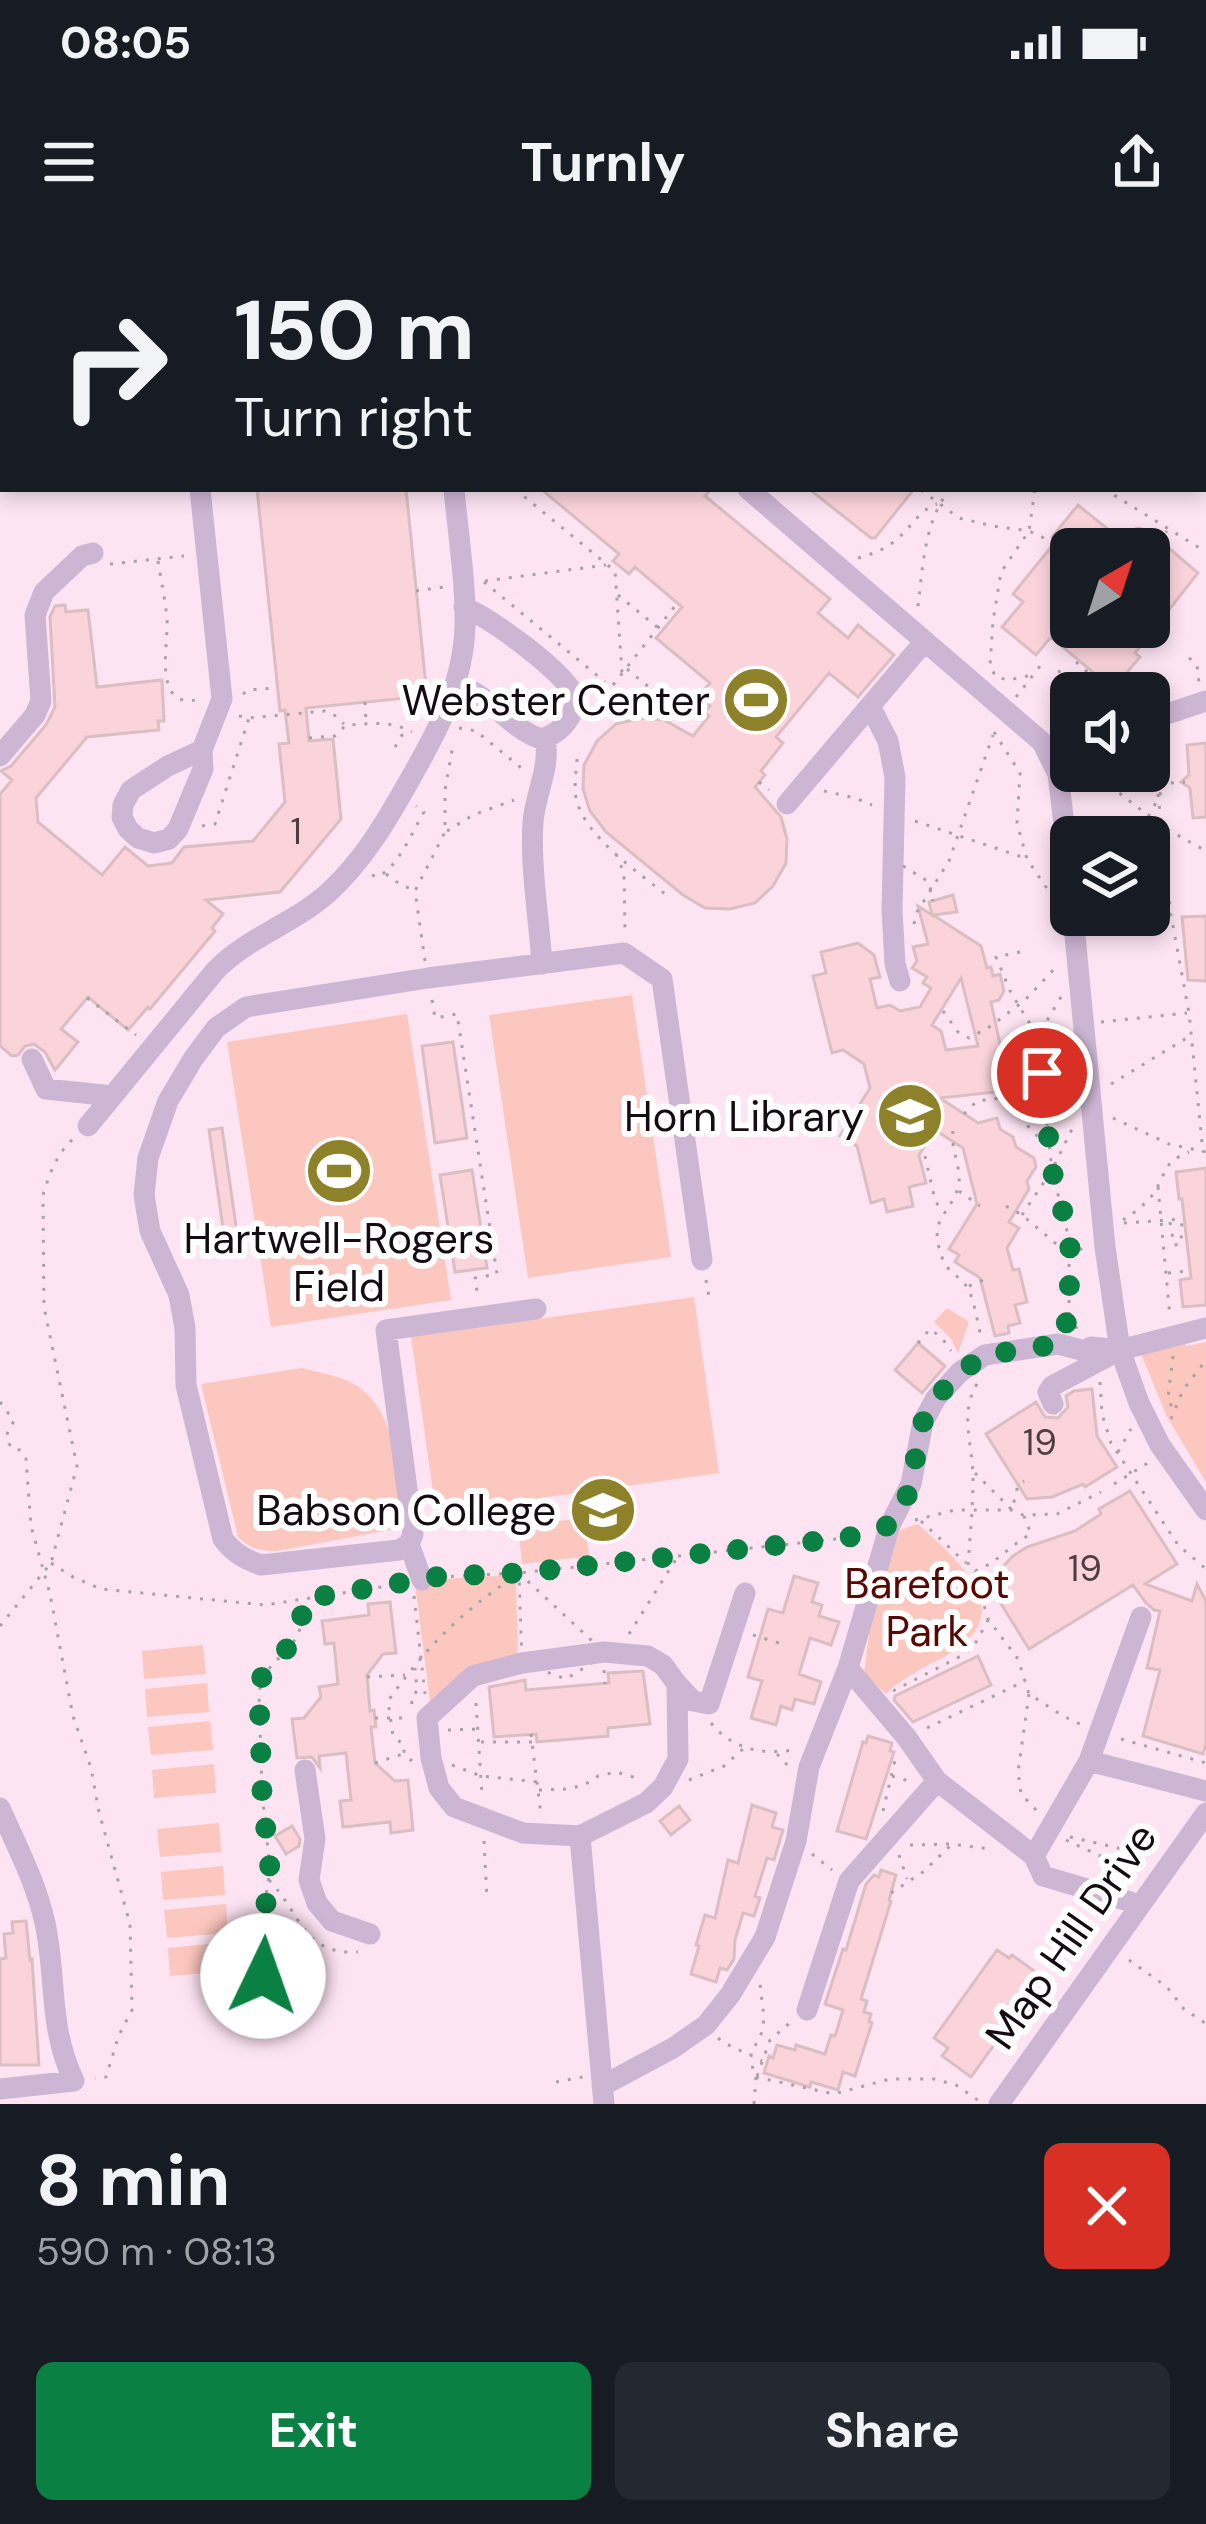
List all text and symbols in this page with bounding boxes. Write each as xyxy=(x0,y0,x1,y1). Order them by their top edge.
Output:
text: 08:05 xyxy=(60,13,191,72)
text: Turnly xyxy=(520,127,686,198)
icon: menu xyxy=(36,129,102,195)
icon: share xyxy=(1104,129,1170,195)
text: 150 m xyxy=(234,276,475,385)
icon: right xyxy=(36,288,192,444)
text: Turn right xyxy=(234,382,473,453)
north arrow xyxy=(1050,528,1170,648)
map controls xyxy=(1050,528,1170,936)
sports icon: Webster Center xyxy=(721,665,791,735)
button: sound xyxy=(1050,672,1170,792)
place label: Webster Center xyxy=(401,673,710,728)
house number: 1 xyxy=(290,808,302,855)
button: layers xyxy=(1050,816,1170,936)
pin xyxy=(991,1022,1093,1124)
icon: arrive xyxy=(1009,1040,1075,1106)
school or university icon: Horn Library xyxy=(875,1081,945,1151)
place label: Horn Library xyxy=(624,1089,864,1144)
sports icon: Hartwell-Rogers Field xyxy=(304,1136,374,1206)
place label: Hartwell-Rogers Field xyxy=(184,1211,494,1314)
house number: 19 xyxy=(1023,1419,1057,1466)
school or university icon: Babson College xyxy=(568,1475,638,1545)
place label: Babson College xyxy=(256,1483,556,1538)
house number: 19 xyxy=(1068,1545,1102,1592)
park label: Barefoot Park xyxy=(844,1556,1010,1659)
street label: Map Hill Drive xyxy=(973,1812,1169,2060)
position arrow xyxy=(200,1913,326,2039)
text: 8 min xyxy=(36,2134,230,2227)
button: close xyxy=(1044,2143,1170,2269)
text: 590 m · 08:13 xyxy=(36,2226,277,2277)
button: Exit xyxy=(36,2362,591,2500)
button: Share xyxy=(615,2362,1170,2500)

